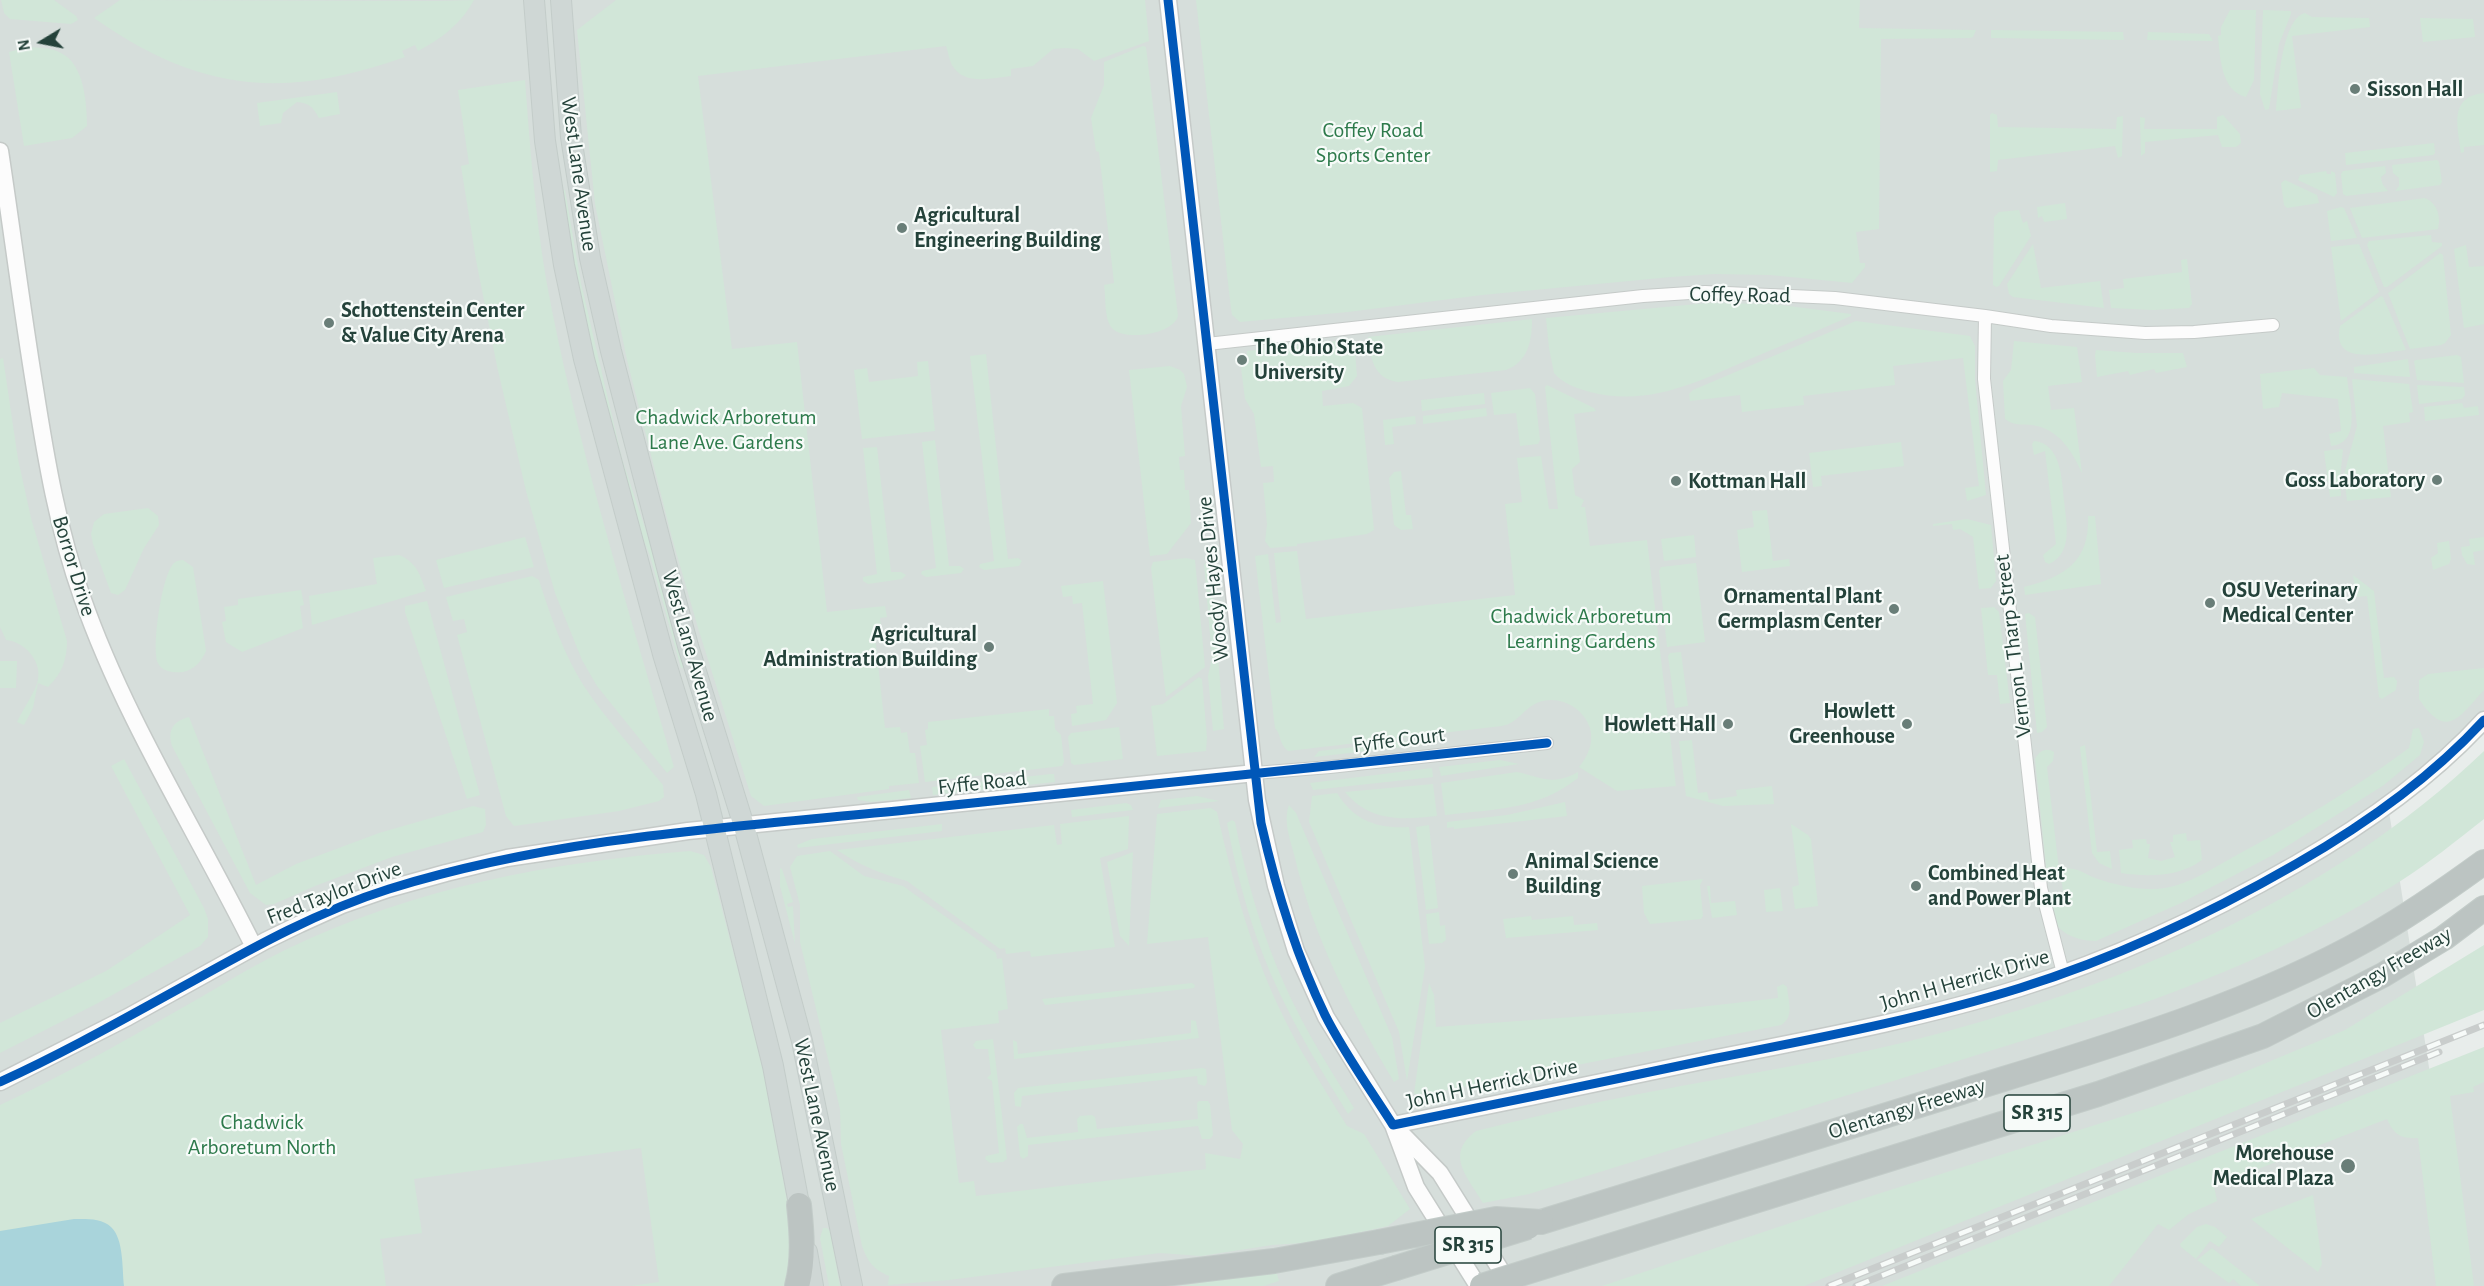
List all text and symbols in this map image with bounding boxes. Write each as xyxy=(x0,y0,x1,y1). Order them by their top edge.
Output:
north arrow xyxy=(12,12,72,72)
text: N xyxy=(15,38,33,52)
place label: Sisson Hall xyxy=(2367,76,2463,102)
marker: Sisson Hall xyxy=(2348,82,2362,96)
street label: West Lane Avenue xyxy=(555,95,603,253)
park label: Coffey Road Sports Center xyxy=(1316,117,1430,168)
place label: Agricultural Engineering Building xyxy=(914,202,1101,254)
marker: Agricultural Engineering Building xyxy=(895,221,909,235)
street label: Coffey Road xyxy=(1689,281,1791,309)
place label: Schottenstein Center & Value City Arena xyxy=(341,297,525,348)
marker: Schottenstein Center & Value City Arena xyxy=(322,316,336,330)
place label: The Ohio State University xyxy=(1254,334,1383,386)
marker: The Ohio State University xyxy=(1235,353,1249,367)
park label: Chadwick Arboretum Lane Ave. Gardens xyxy=(635,404,817,456)
place label: Goss Laboratory xyxy=(2285,467,2425,493)
place label: Kottman Hall xyxy=(1688,468,1806,494)
marker: Goss Laboratory xyxy=(2430,473,2444,487)
marker: Kottman Hall xyxy=(1669,474,1683,488)
street label: Woody Hayes Drive xyxy=(1191,495,1235,663)
street label: Borror Drive xyxy=(46,513,102,619)
street label: Vernon L Tharp Street xyxy=(1989,553,2037,739)
street label: West Lane Avenue xyxy=(656,567,724,725)
place label: OSU Veterinary Medical Center xyxy=(2222,577,2357,628)
place label: Ornamental Plant Germplasm Center xyxy=(1718,583,1882,634)
marker: OSU Veterinary Medical Center xyxy=(2203,596,2217,610)
marker: Ornamental Plant Germplasm Center xyxy=(1887,602,1901,616)
park label: Chadwick Arboretum Learning Gardens xyxy=(1490,603,1672,654)
place label: Agricultural Administration Building xyxy=(763,621,977,672)
marker: Agricultural Administration Building xyxy=(982,640,996,654)
place label: Howlett Greenhouse xyxy=(1789,698,1895,750)
place label: Howlett Hall xyxy=(1604,711,1716,737)
marker: Howlett Hall xyxy=(1721,717,1735,731)
marker: Howlett Greenhouse xyxy=(1900,717,1914,731)
street label: Fyffe Court xyxy=(1352,721,1446,759)
street label: Fyffe Road xyxy=(936,765,1028,801)
place label: Animal Science Building xyxy=(1525,848,1659,900)
street label: Fred Taylor Drive xyxy=(263,855,405,931)
place label: Combined Heat and Power Plant xyxy=(1928,860,2071,912)
marker: Animal Science Building xyxy=(1506,867,1520,881)
marker: Combined Heat and Power Plant xyxy=(1909,879,1923,893)
street label: Olentangy Freeway xyxy=(2302,921,2456,1025)
street label: John H Herrick Drive xyxy=(1878,943,2052,1017)
street label: West Lane Avenue xyxy=(788,1036,846,1194)
street label: John H Herrick Drive xyxy=(1404,1053,1580,1115)
street label: Olentangy Freeway xyxy=(1825,1073,1989,1145)
road number: SR 315 xyxy=(2004,1095,2070,1131)
park label: Chadwick Arboretum North xyxy=(188,1109,336,1160)
place label: Morehouse Medical Plaza xyxy=(2213,1140,2334,1192)
marker: Morehouse Medical Plaza xyxy=(2339,1157,2357,1175)
road number: SR 315 xyxy=(1435,1227,1501,1263)

